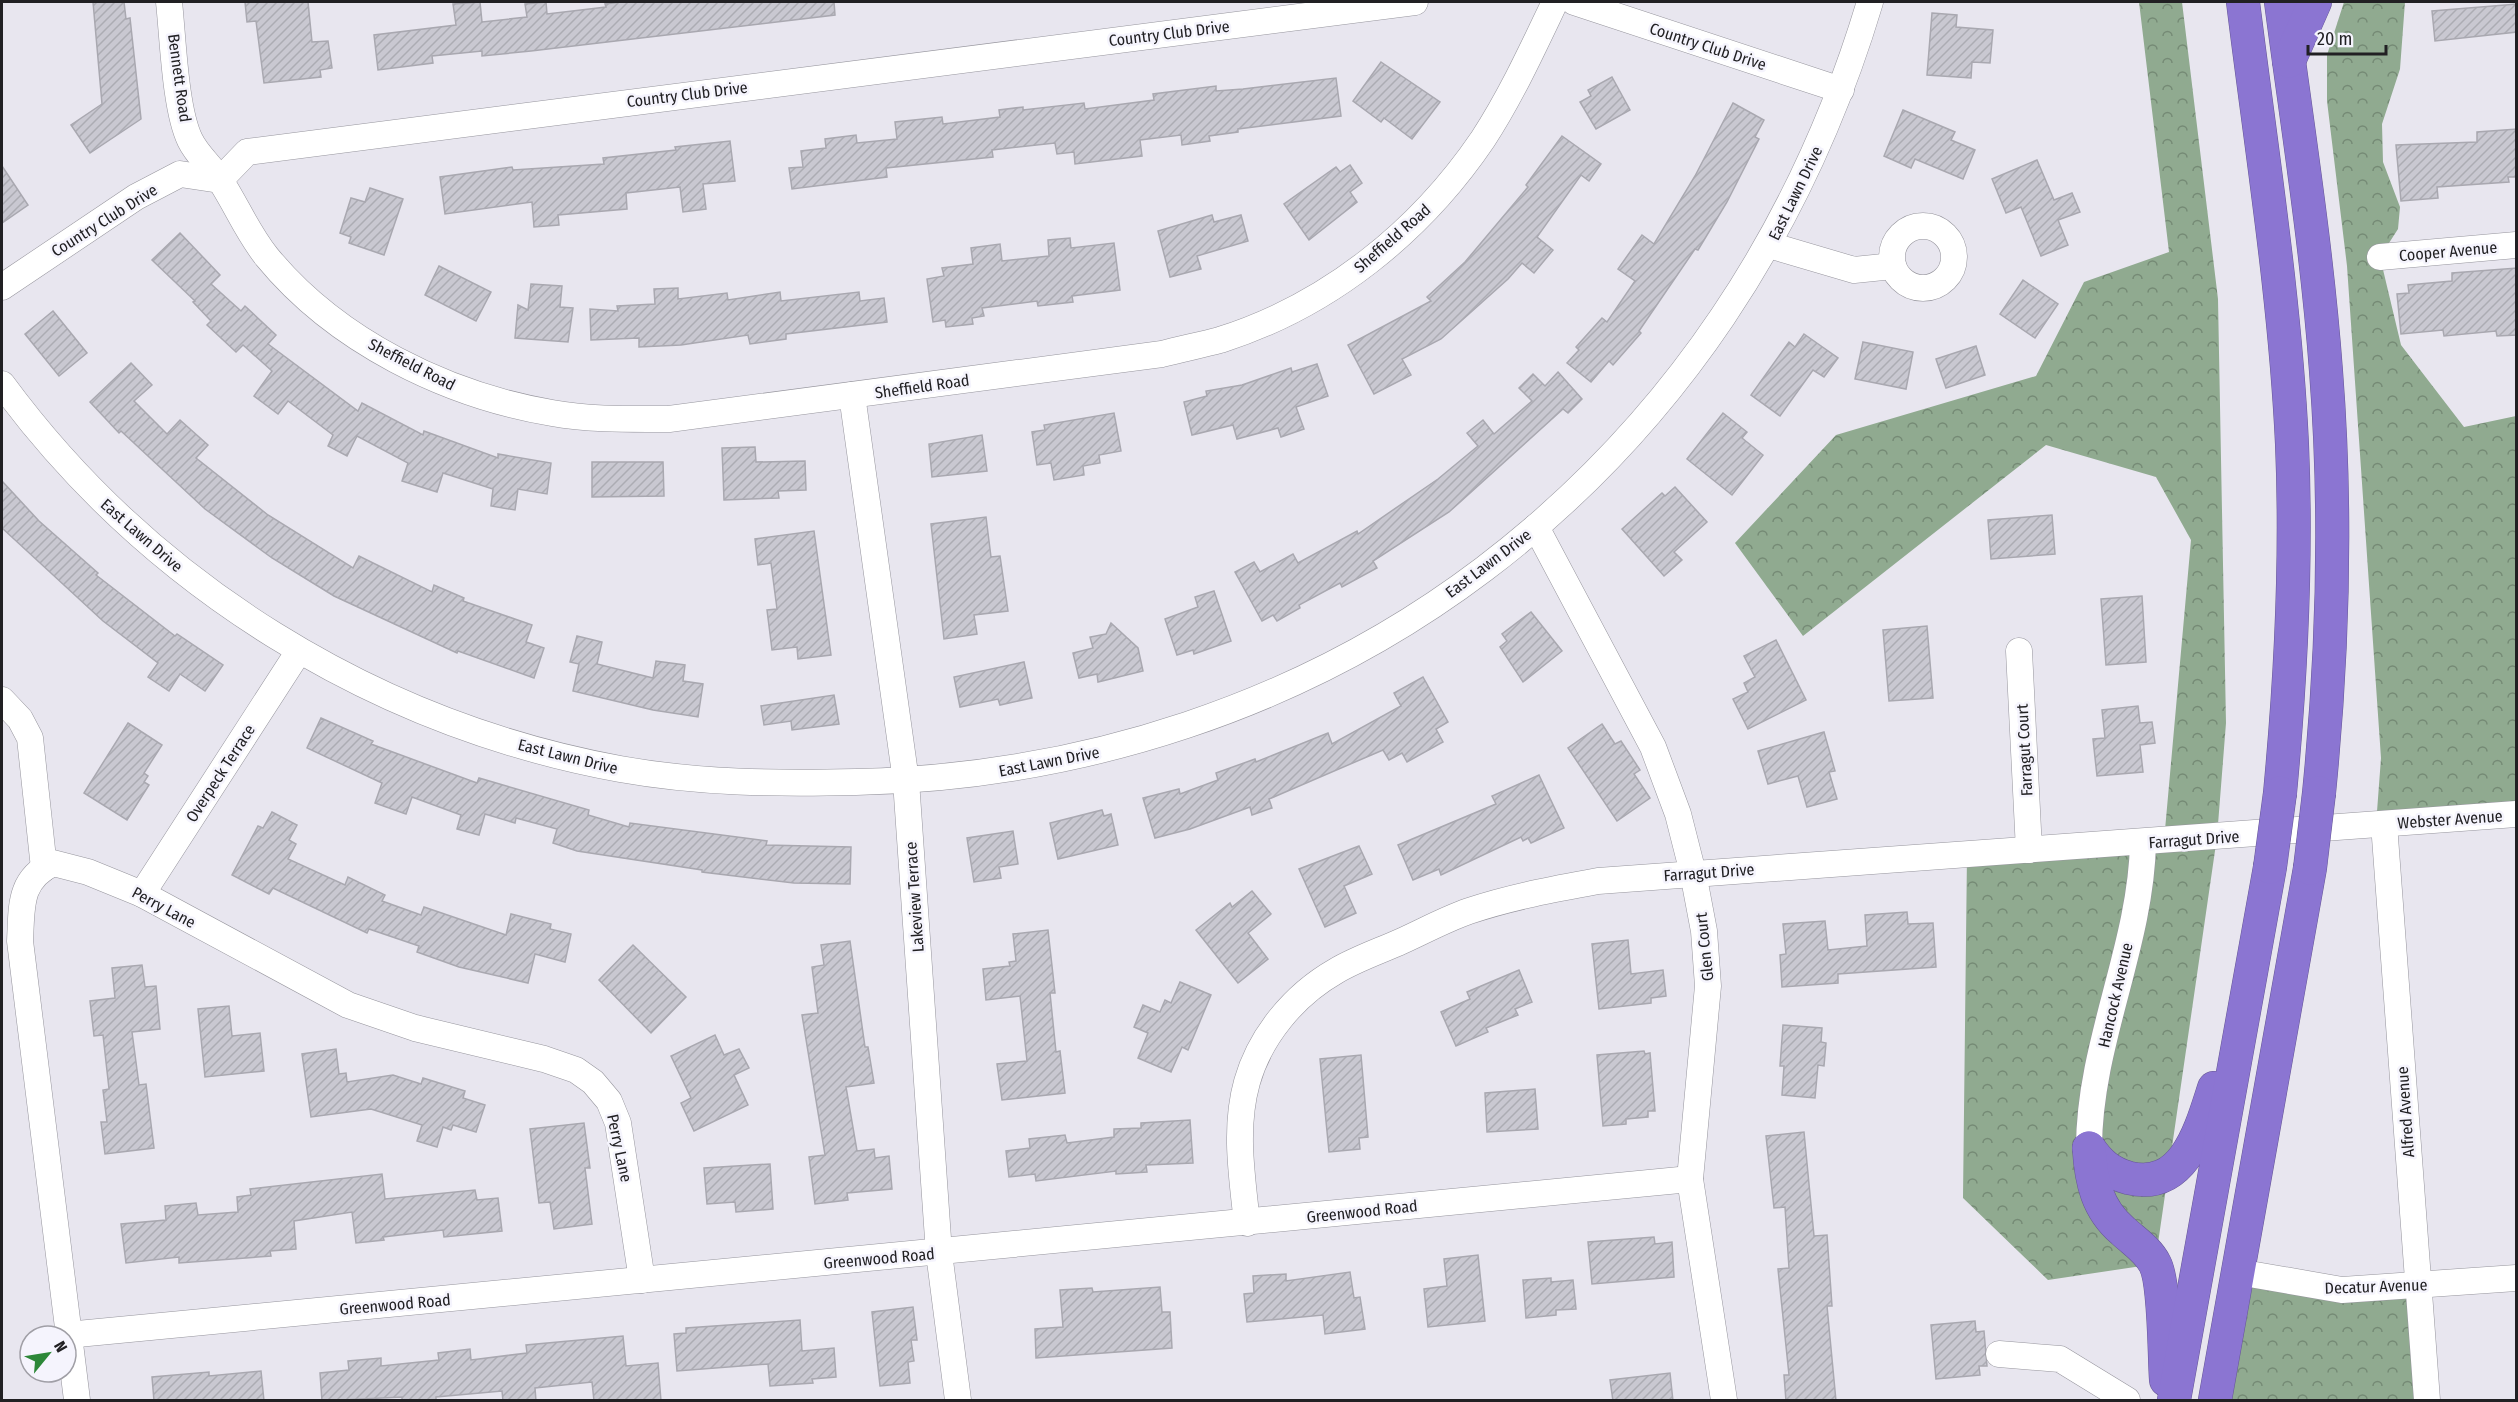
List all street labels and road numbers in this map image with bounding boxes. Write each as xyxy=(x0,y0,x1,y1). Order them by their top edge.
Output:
street label: Country Club Drive xyxy=(1108,17,1231,50)
street label: Country Club Drive xyxy=(1647,19,1769,74)
street label: Bennett Road xyxy=(164,33,195,123)
street label: Country Club Drive xyxy=(626,78,749,111)
street label: East Lawn Drive xyxy=(1765,143,1826,243)
street label: Country Club Drive xyxy=(48,180,161,261)
street label: Sheffield Road xyxy=(1350,200,1434,277)
street label: Cooper Avenue xyxy=(2398,238,2498,265)
street label: Sheffield Road xyxy=(365,334,458,394)
street label: Sheffield Road xyxy=(874,370,970,403)
street label: East Lawn Drive xyxy=(97,495,187,576)
street label: East Lawn Drive xyxy=(1442,525,1535,602)
street label: Farragut Court xyxy=(2013,703,2036,797)
street label: Overpeck Terrace xyxy=(182,721,259,826)
street label: East Lawn Drive xyxy=(516,735,620,778)
street label: East Lawn Drive xyxy=(997,742,1101,781)
street label: Webster Avenue xyxy=(2397,806,2503,833)
street label: Farragut Drive xyxy=(2148,827,2240,852)
street label: Lakeview Terrace xyxy=(901,841,928,953)
street label: Farragut Drive xyxy=(1663,860,1755,885)
street label: Perry Lane xyxy=(129,883,199,932)
street label: Glen Court xyxy=(1691,911,1718,982)
street label: Hancock Avenue xyxy=(2094,941,2137,1049)
street label: Alfred Avenue xyxy=(2393,1066,2418,1158)
street label: Perry Lane xyxy=(603,1112,636,1184)
street label: Greenwood Road xyxy=(1306,1196,1418,1227)
street label: Greenwood Road xyxy=(823,1244,935,1273)
street label: Decatur Avenue xyxy=(2324,1275,2428,1298)
street label: Greenwood Road xyxy=(339,1290,451,1319)

